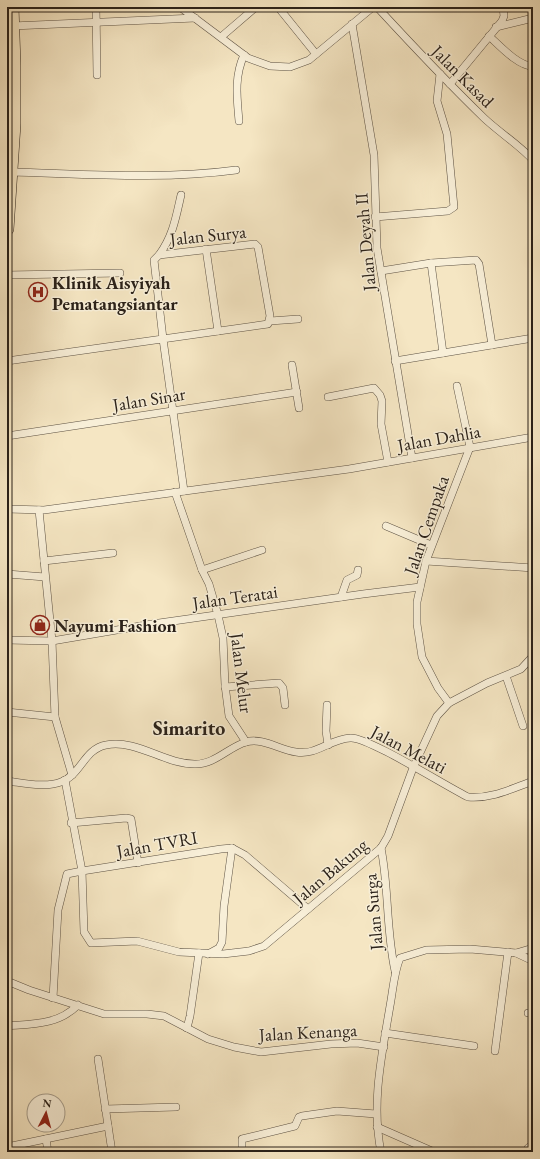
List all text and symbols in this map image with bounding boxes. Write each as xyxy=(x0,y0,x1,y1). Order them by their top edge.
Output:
street label: Jalan Kasad xyxy=(425,38,500,113)
street label: Jalan Deyah II xyxy=(349,192,381,294)
street label: Jalan Surya xyxy=(167,219,248,251)
place label: Klinik Aisyiyah Pematangsiantar xyxy=(52,271,178,315)
hospital icon: Klinik Aisyiyah Pematangsiantar xyxy=(27,281,49,303)
street label: Jalan Sinar xyxy=(109,382,187,416)
street label: Jalan Dahlia xyxy=(394,419,483,457)
street label: Jalan Cempaka xyxy=(398,472,454,580)
street label: Jalan Teratai xyxy=(189,580,280,615)
shop icon: Nayumi Fashion xyxy=(29,614,51,636)
place label: Nayumi Fashion xyxy=(54,614,177,637)
street label: Jalan Melur xyxy=(225,630,258,714)
district label: Simarito xyxy=(153,715,225,741)
street label: Jalan Melati xyxy=(365,719,451,779)
street label: Jalan TVRI xyxy=(113,826,199,863)
street label: Jalan Bakung xyxy=(286,833,372,910)
street label: Jalan Surga xyxy=(358,872,388,953)
street label: Jalan Kenanga xyxy=(256,1018,359,1046)
north arrow xyxy=(26,1093,66,1133)
text: N xyxy=(42,1096,52,1110)

